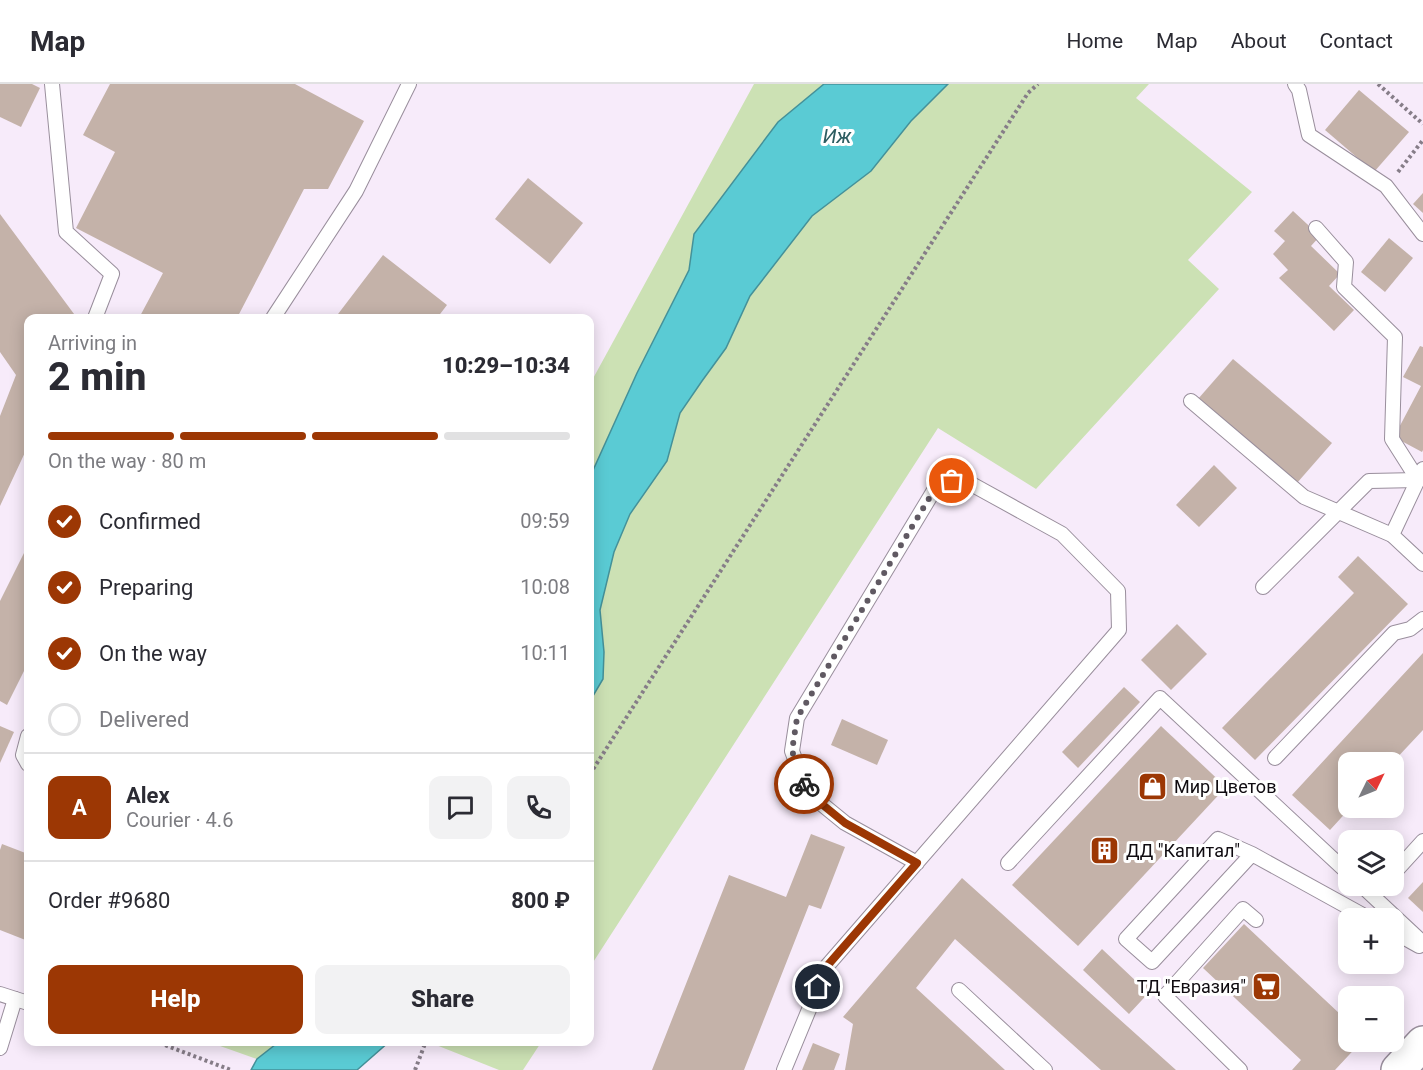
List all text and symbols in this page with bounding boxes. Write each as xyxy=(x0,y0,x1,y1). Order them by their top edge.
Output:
text: Map xyxy=(30,25,85,58)
text: Home xyxy=(1067,29,1123,53)
text: Map xyxy=(1156,29,1198,53)
text: About xyxy=(1231,29,1287,53)
text: Contact xyxy=(1320,29,1393,53)
water label: Иж xyxy=(823,124,852,148)
text: Arriving in xyxy=(48,331,137,355)
text: 10:29–10:34 xyxy=(442,353,570,378)
text: 2 min xyxy=(48,354,146,400)
text: On the way · 80 m xyxy=(48,449,206,473)
pin xyxy=(926,455,977,506)
icon: bag xyxy=(935,464,968,497)
icon: check xyxy=(48,505,81,538)
text: Confirmed xyxy=(99,509,201,534)
text: 09:59 xyxy=(520,509,570,533)
icon: check xyxy=(48,571,81,604)
text: Preparing xyxy=(99,575,193,600)
text: 10:08 xyxy=(520,575,570,599)
icon: check xyxy=(48,637,81,670)
text: On the way xyxy=(99,641,207,666)
text: 10:11 xyxy=(520,641,570,665)
text: Delivered xyxy=(99,707,189,732)
north arrow xyxy=(1338,752,1404,818)
map controls xyxy=(1338,752,1404,1052)
courier xyxy=(774,754,834,814)
icon: bike xyxy=(788,768,821,801)
shop icon: Мир Цветов xyxy=(1137,771,1169,803)
button: chat xyxy=(429,776,492,839)
button: phone xyxy=(507,776,570,839)
place label: Мир Цветов xyxy=(1174,776,1276,797)
text: Alex xyxy=(126,783,170,808)
text: A xyxy=(72,795,87,820)
text: Courier · 4.6 xyxy=(126,808,233,832)
button: layers xyxy=(1338,830,1404,896)
building icon: ДД "Капитал" xyxy=(1089,835,1121,867)
place label: ДД "Капитал" xyxy=(1126,840,1240,861)
text: Order #9680 xyxy=(48,888,170,913)
text: 800 ₽ xyxy=(511,888,570,913)
button: + xyxy=(1338,908,1404,974)
pin xyxy=(792,961,843,1012)
button: Help xyxy=(48,965,303,1034)
button: Share xyxy=(315,965,570,1034)
icon: home xyxy=(801,970,834,1003)
supermarket icon: ТД "Евразия" xyxy=(1251,971,1283,1003)
place label: ТД "Евразия" xyxy=(1137,976,1246,997)
button: − xyxy=(1338,986,1404,1052)

